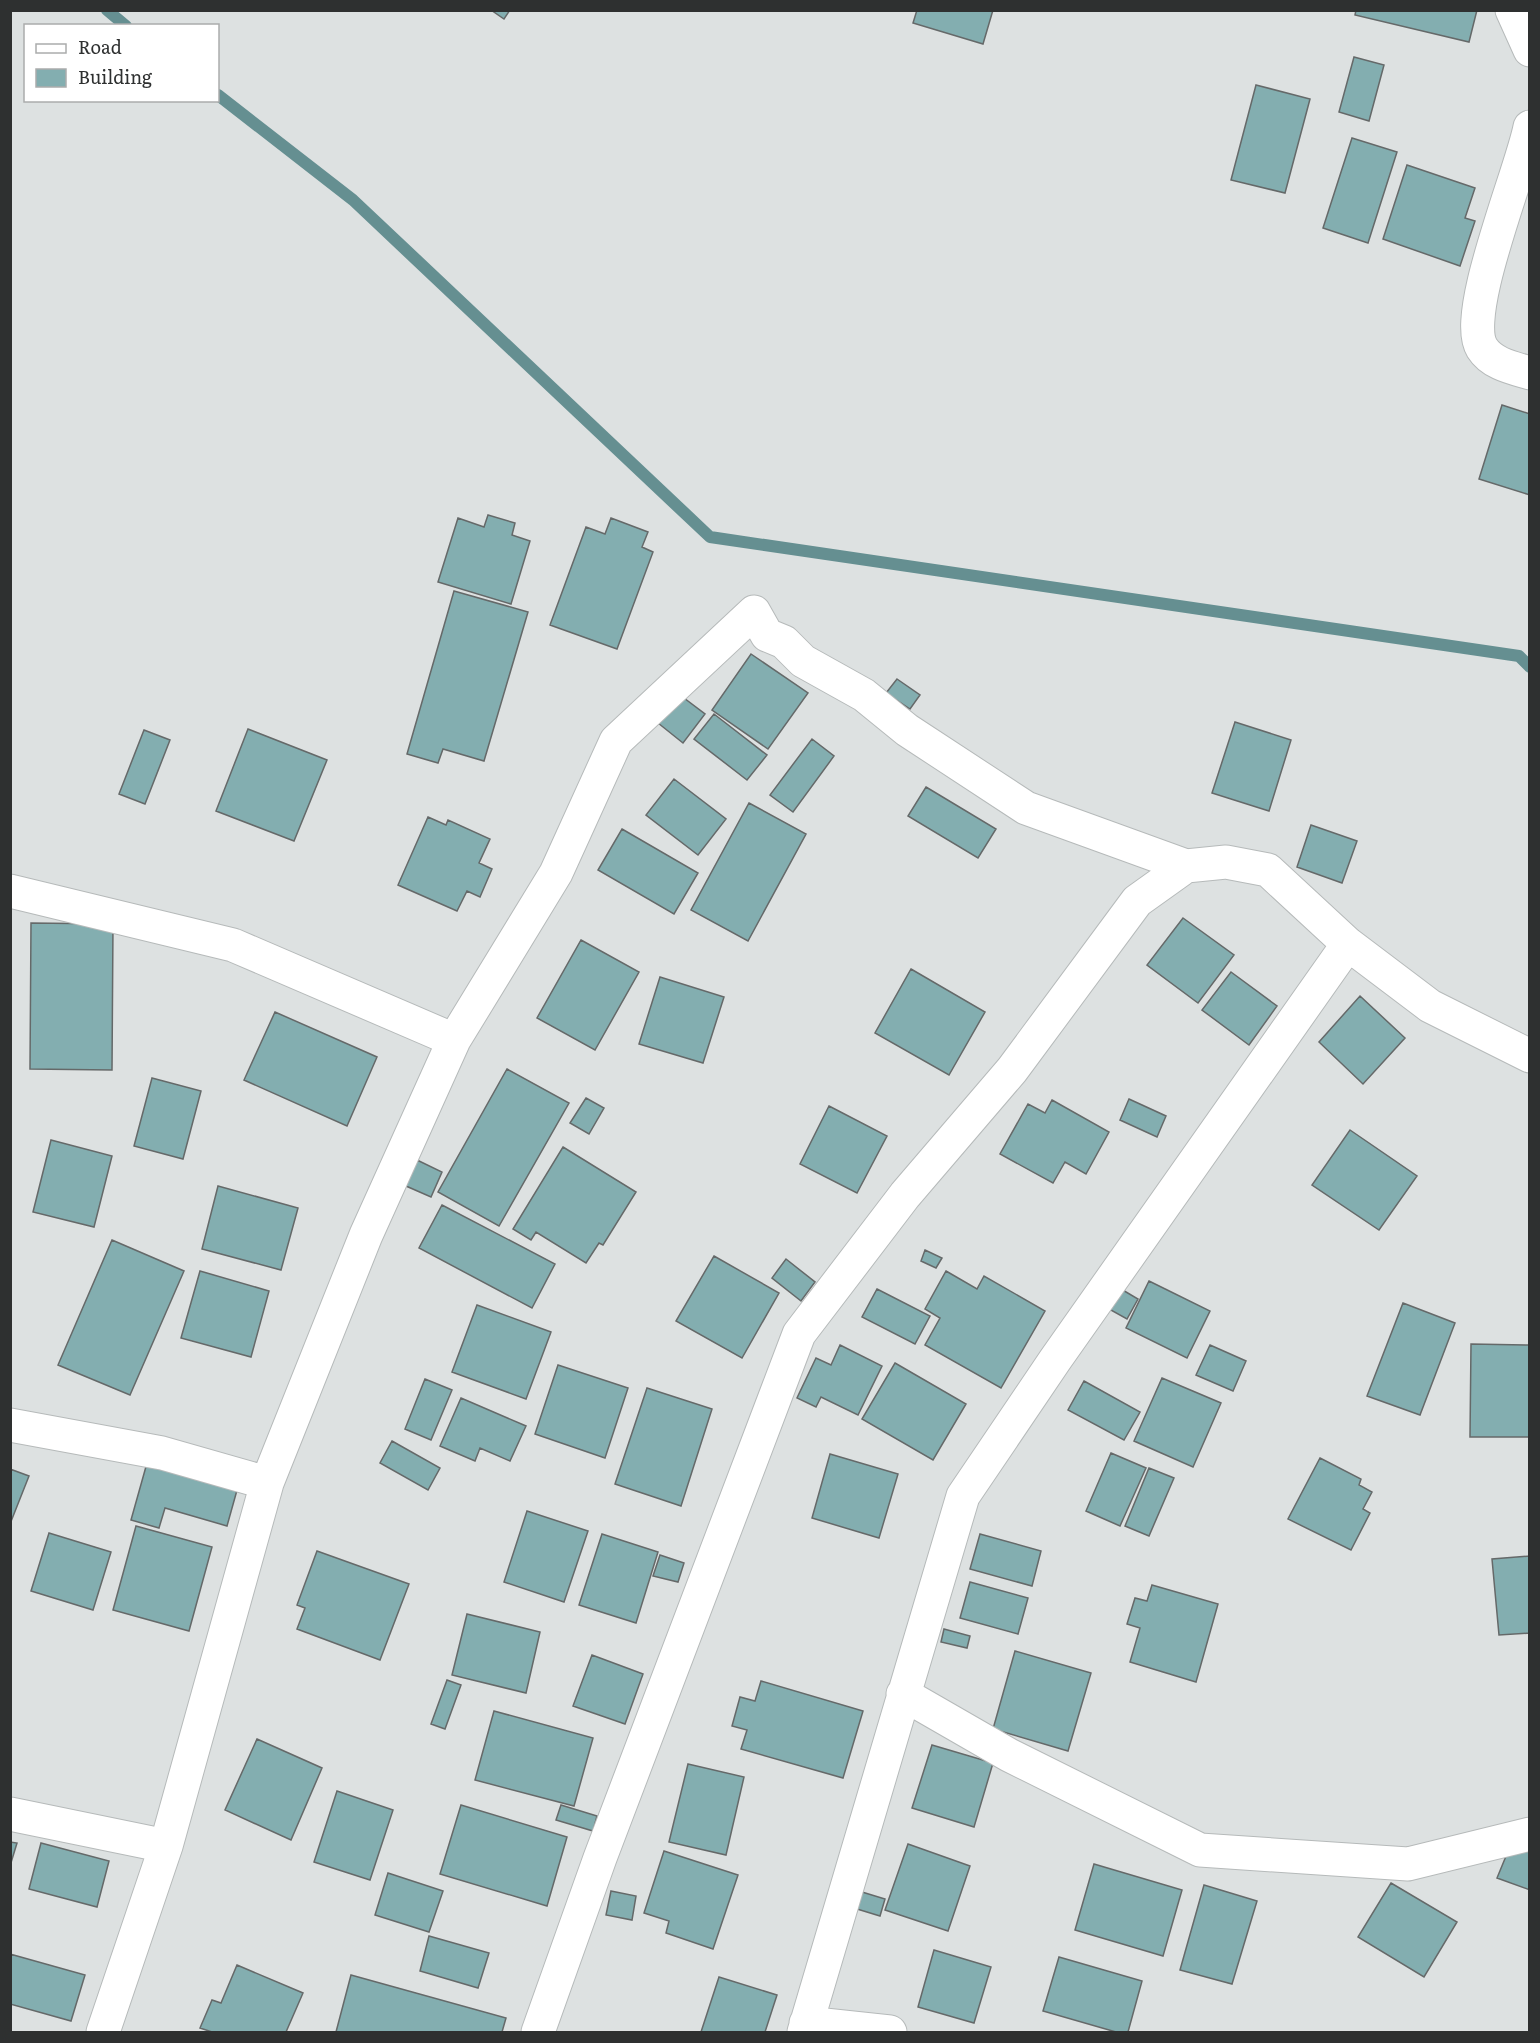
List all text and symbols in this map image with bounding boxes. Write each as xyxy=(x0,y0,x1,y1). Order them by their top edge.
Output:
legend xyxy=(24,24,219,102)
text: Road xyxy=(78,33,122,60)
text: Building xyxy=(78,63,153,90)

